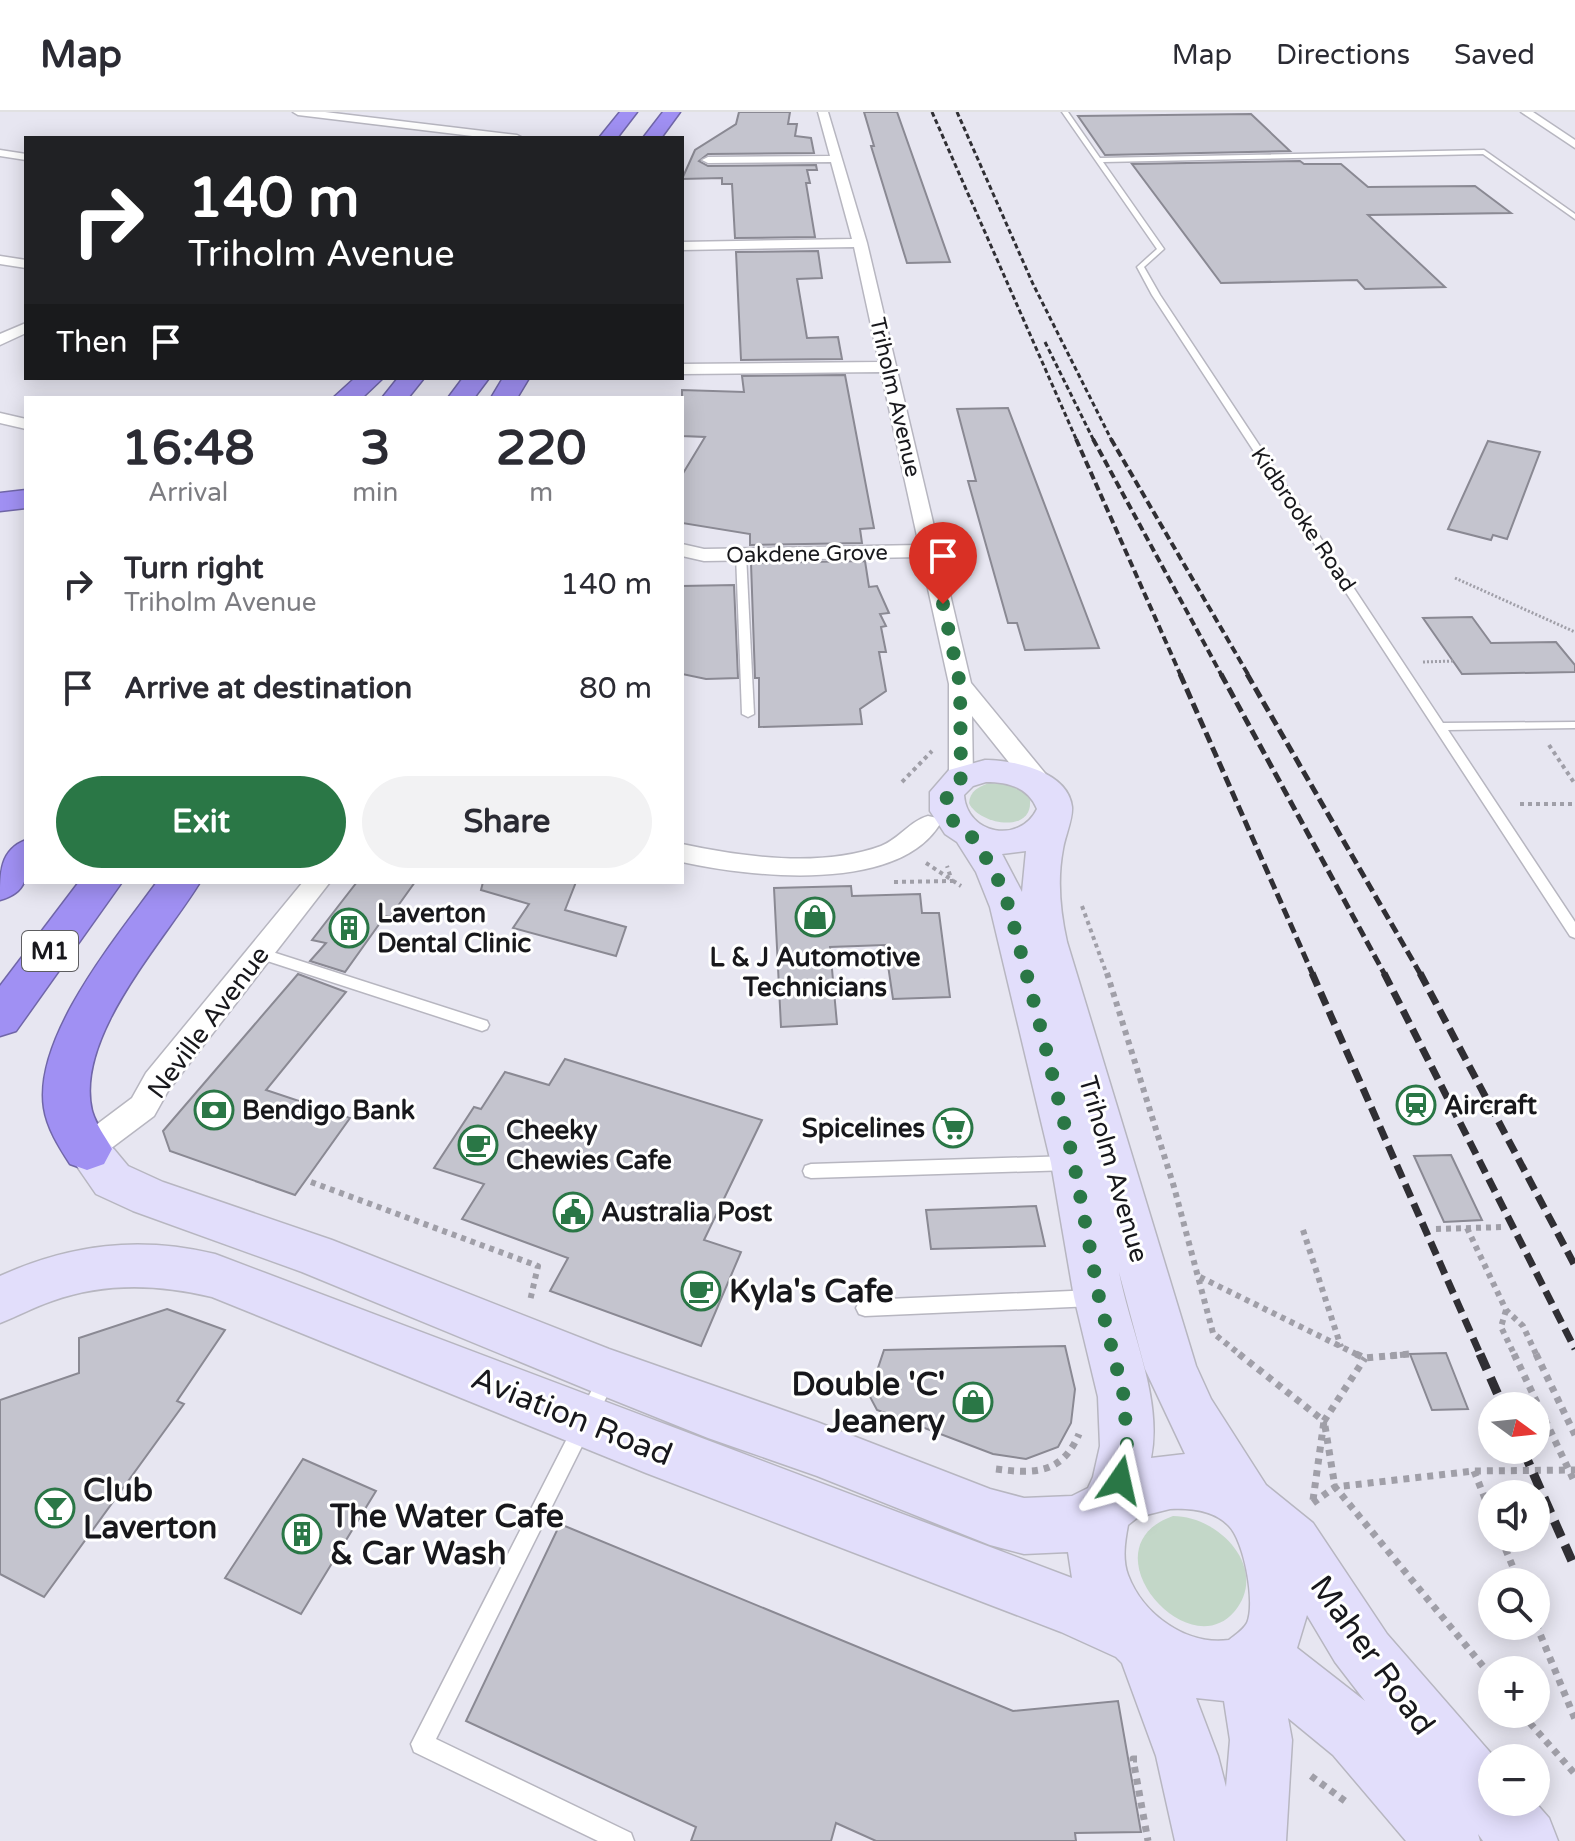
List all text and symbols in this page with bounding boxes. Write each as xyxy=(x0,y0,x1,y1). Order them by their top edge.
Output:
text: Map xyxy=(40,32,122,78)
text: Map xyxy=(1172,38,1232,72)
text: Directions xyxy=(1276,38,1410,72)
text: Saved xyxy=(1454,38,1535,72)
text: 140 m xyxy=(188,165,359,232)
icon: right xyxy=(56,168,160,272)
text: Triholm Avenue xyxy=(188,233,455,276)
street label: Triholm Avenue xyxy=(864,315,926,480)
icon: arrive xyxy=(144,320,188,364)
text: Then xyxy=(56,324,128,361)
text: 16:48 xyxy=(122,420,255,478)
text: 3 xyxy=(360,420,390,478)
text: 220 xyxy=(496,420,586,478)
street label: Kidbrooke Road xyxy=(1245,443,1361,597)
text: Arrival xyxy=(148,477,228,508)
text: min xyxy=(352,477,398,508)
text: m xyxy=(529,477,553,508)
pin xyxy=(909,522,977,604)
icon: arrive xyxy=(921,534,965,578)
street label: Oakdene Grove xyxy=(726,540,888,568)
text: Turn right xyxy=(124,550,264,587)
icon: right xyxy=(56,562,100,606)
text: 140 m xyxy=(560,566,652,603)
text: Triholm Avenue xyxy=(124,587,317,618)
icon: arrive xyxy=(56,666,100,710)
text: Arrive at destination xyxy=(124,670,412,707)
text: 80 m xyxy=(579,670,652,707)
button: Exit xyxy=(56,776,346,868)
button: Share xyxy=(362,776,652,868)
shop icon: L & J Automotive Technicians xyxy=(794,896,836,938)
place label: Laverton Dental Clinic xyxy=(377,898,531,959)
building icon: Laverton Dental Clinic xyxy=(328,907,370,949)
road number: M1 xyxy=(22,931,78,971)
street label: Neville Avenue xyxy=(141,940,276,1105)
place label: L & J Automotive Technicians xyxy=(709,942,921,1003)
street label: Triholm Avenue xyxy=(1072,1072,1155,1266)
station icon: Aircraft xyxy=(1395,1084,1437,1126)
bank icon: Bendigo Bank xyxy=(193,1089,235,1131)
place label: Aircraft xyxy=(1444,1090,1537,1121)
place label: Bendigo Bank xyxy=(242,1095,415,1126)
supermarket icon: Spicelines xyxy=(932,1107,974,1149)
place label: Spicelines xyxy=(802,1113,925,1144)
place label: Cheeky Chewies Cafe xyxy=(506,1115,672,1176)
cafe icon: Cheeky Chewies Cafe xyxy=(457,1124,499,1166)
public building icon: Australia Post xyxy=(552,1191,594,1233)
place label: Australia Post xyxy=(601,1197,772,1228)
cafe icon: Kyla's Cafe xyxy=(680,1270,722,1312)
place label: Kyla's Cafe xyxy=(729,1273,894,1311)
street label: Aviation Road xyxy=(466,1359,678,1474)
place label: Double 'C' Jeanery xyxy=(792,1366,945,1441)
shop icon: Double 'C' Jeanery xyxy=(952,1381,994,1423)
north arrow xyxy=(1478,1392,1550,1464)
map controls xyxy=(1478,1392,1550,1816)
position arrow xyxy=(1078,1438,1162,1522)
place label: Club Laverton xyxy=(83,1472,217,1547)
button: sound xyxy=(1478,1480,1550,1552)
bar icon: Club Laverton xyxy=(34,1487,76,1529)
place label: The Water Cafe & Car Wash xyxy=(329,1498,564,1573)
building icon: The Water Cafe & Car Wash xyxy=(281,1513,323,1555)
button: search xyxy=(1478,1568,1550,1640)
street label: Maher Road xyxy=(1302,1569,1443,1743)
button: + xyxy=(1478,1656,1550,1728)
button: − xyxy=(1478,1744,1550,1816)

